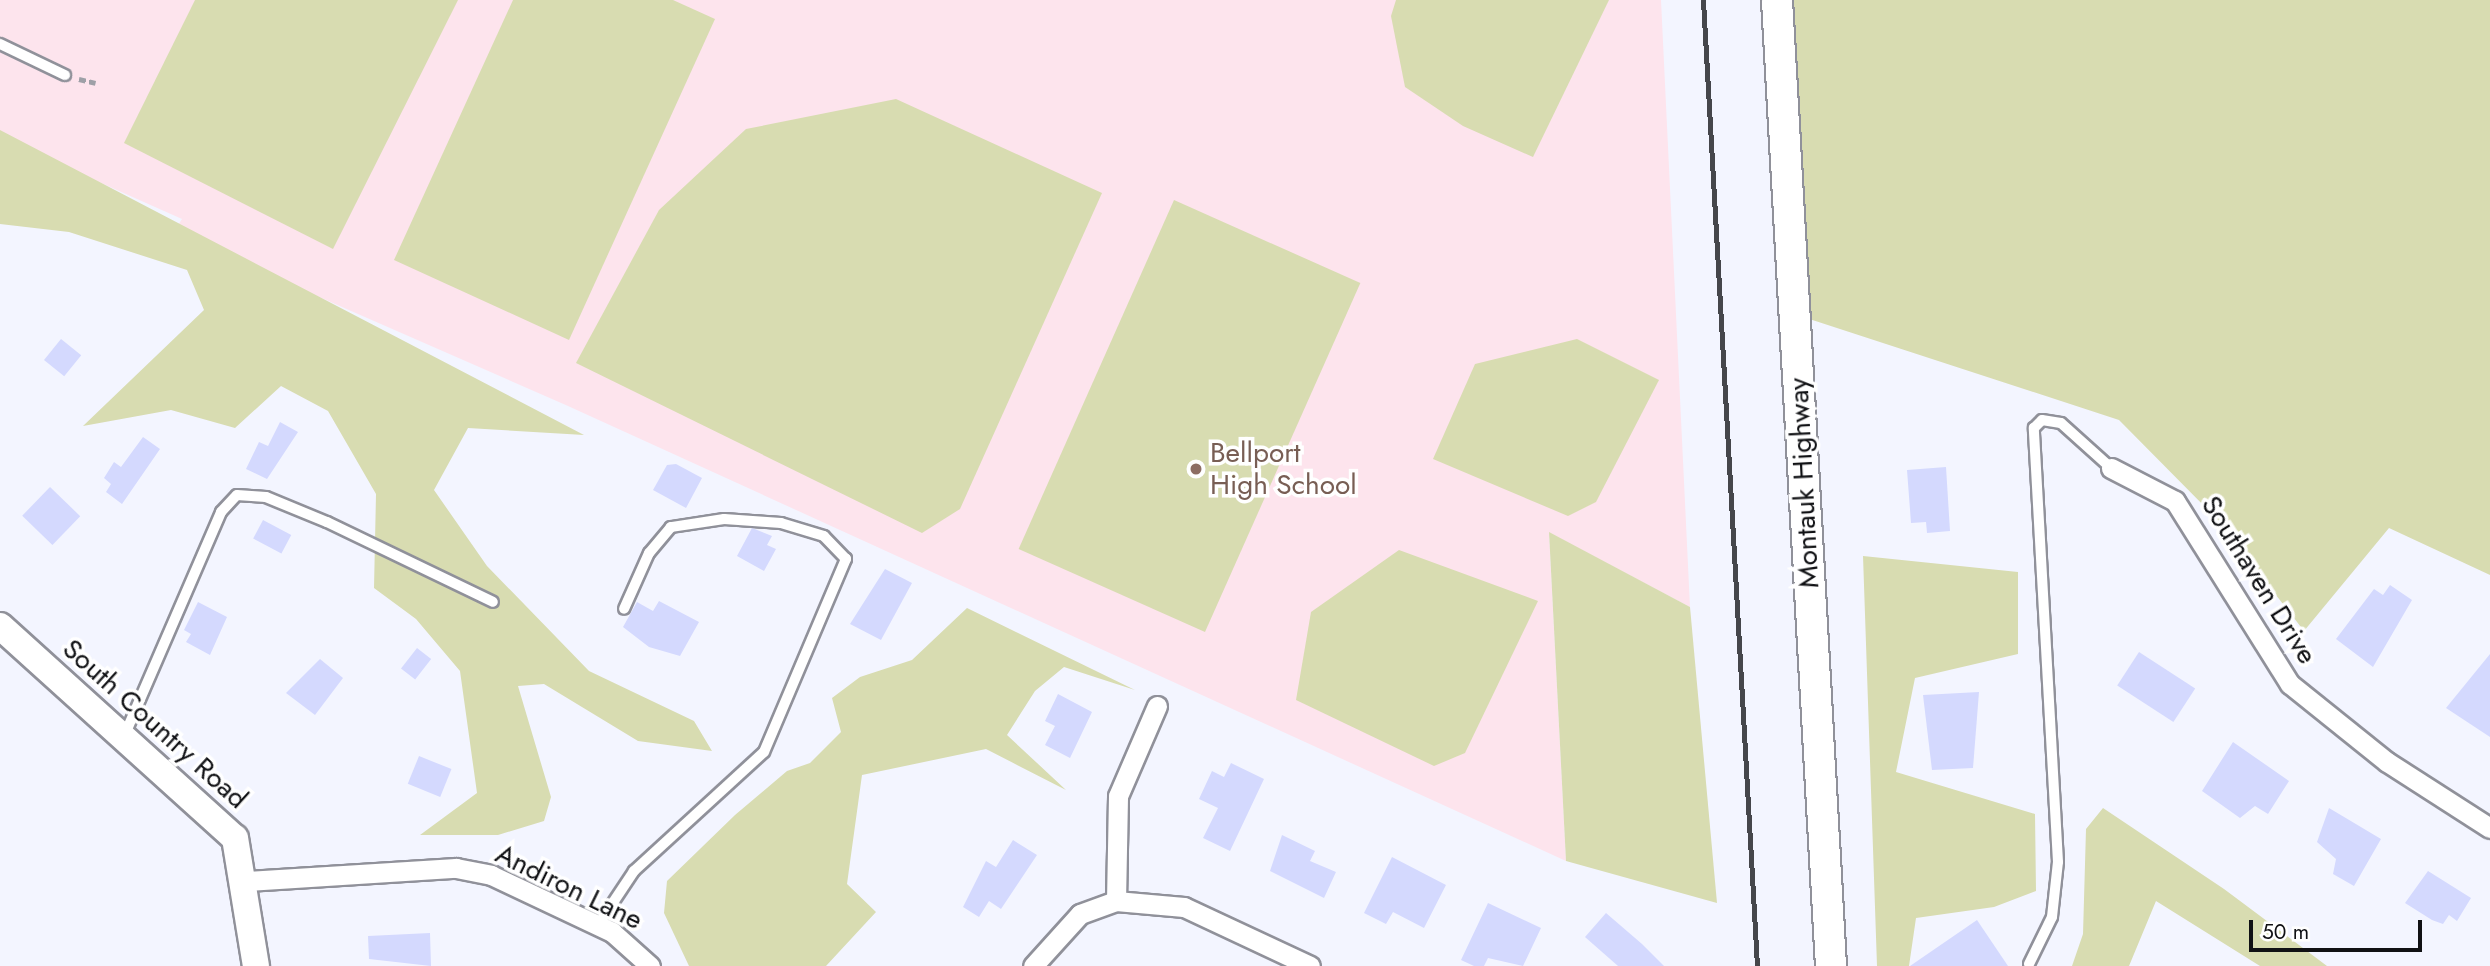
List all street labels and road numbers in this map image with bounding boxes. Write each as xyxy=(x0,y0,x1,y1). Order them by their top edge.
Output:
street label: Montauk Highway xyxy=(1782,377,1826,589)
street label: Southaven Drive xyxy=(2194,490,2324,670)
street label: South Country Road xyxy=(56,632,254,816)
street label: Andiron Lane xyxy=(490,837,648,937)

